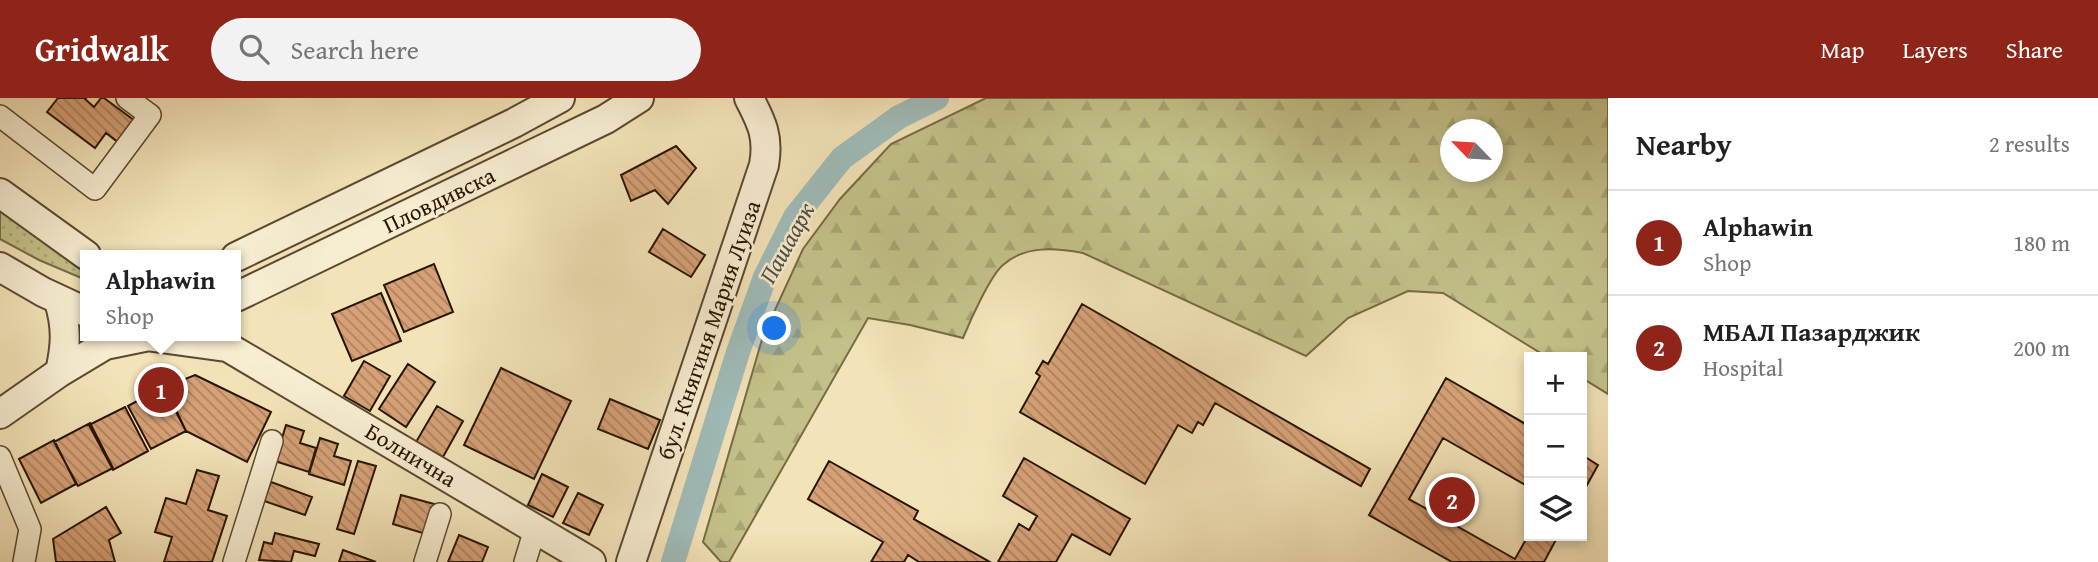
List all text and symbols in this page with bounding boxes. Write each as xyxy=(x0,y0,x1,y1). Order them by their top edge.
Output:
search box xyxy=(211,18,701,81)
text: Gridwalk xyxy=(35,25,169,73)
icon: search xyxy=(235,30,273,68)
text: Search here xyxy=(291,30,419,69)
text: Map xyxy=(1821,32,1864,67)
text: Layers xyxy=(1902,32,1968,67)
text: Share xyxy=(2006,32,2063,67)
north arrow xyxy=(1440,119,1503,182)
text: Nearby xyxy=(1636,122,1732,166)
text: 2 results xyxy=(1989,127,2070,160)
street label: Пловдивска xyxy=(377,158,500,241)
street label: бул. Княгиня Мария Луиза xyxy=(649,196,768,464)
water label: Пашаарк xyxy=(750,196,823,290)
text: Alphawin xyxy=(1703,207,1813,246)
text: 1 xyxy=(1653,226,1665,259)
text: 180 m xyxy=(2013,226,2070,259)
text: Shop xyxy=(1703,246,1751,279)
popup xyxy=(80,250,241,341)
text: Alphawin xyxy=(106,260,215,299)
text: Shop xyxy=(106,299,154,332)
your location xyxy=(757,311,791,345)
text: МБАЛ Пазарджик xyxy=(1703,312,1920,351)
text: 2 xyxy=(1653,331,1665,364)
text: 200 m xyxy=(2013,331,2070,364)
text: Hospital xyxy=(1703,351,1783,384)
map controls xyxy=(1524,352,1587,541)
button: + xyxy=(1524,352,1587,415)
pin: 1 xyxy=(138,364,184,416)
street label: Болнична xyxy=(359,414,463,495)
button: − xyxy=(1524,415,1587,478)
pin: 2 xyxy=(1429,474,1475,526)
button: layers xyxy=(1524,478,1587,541)

